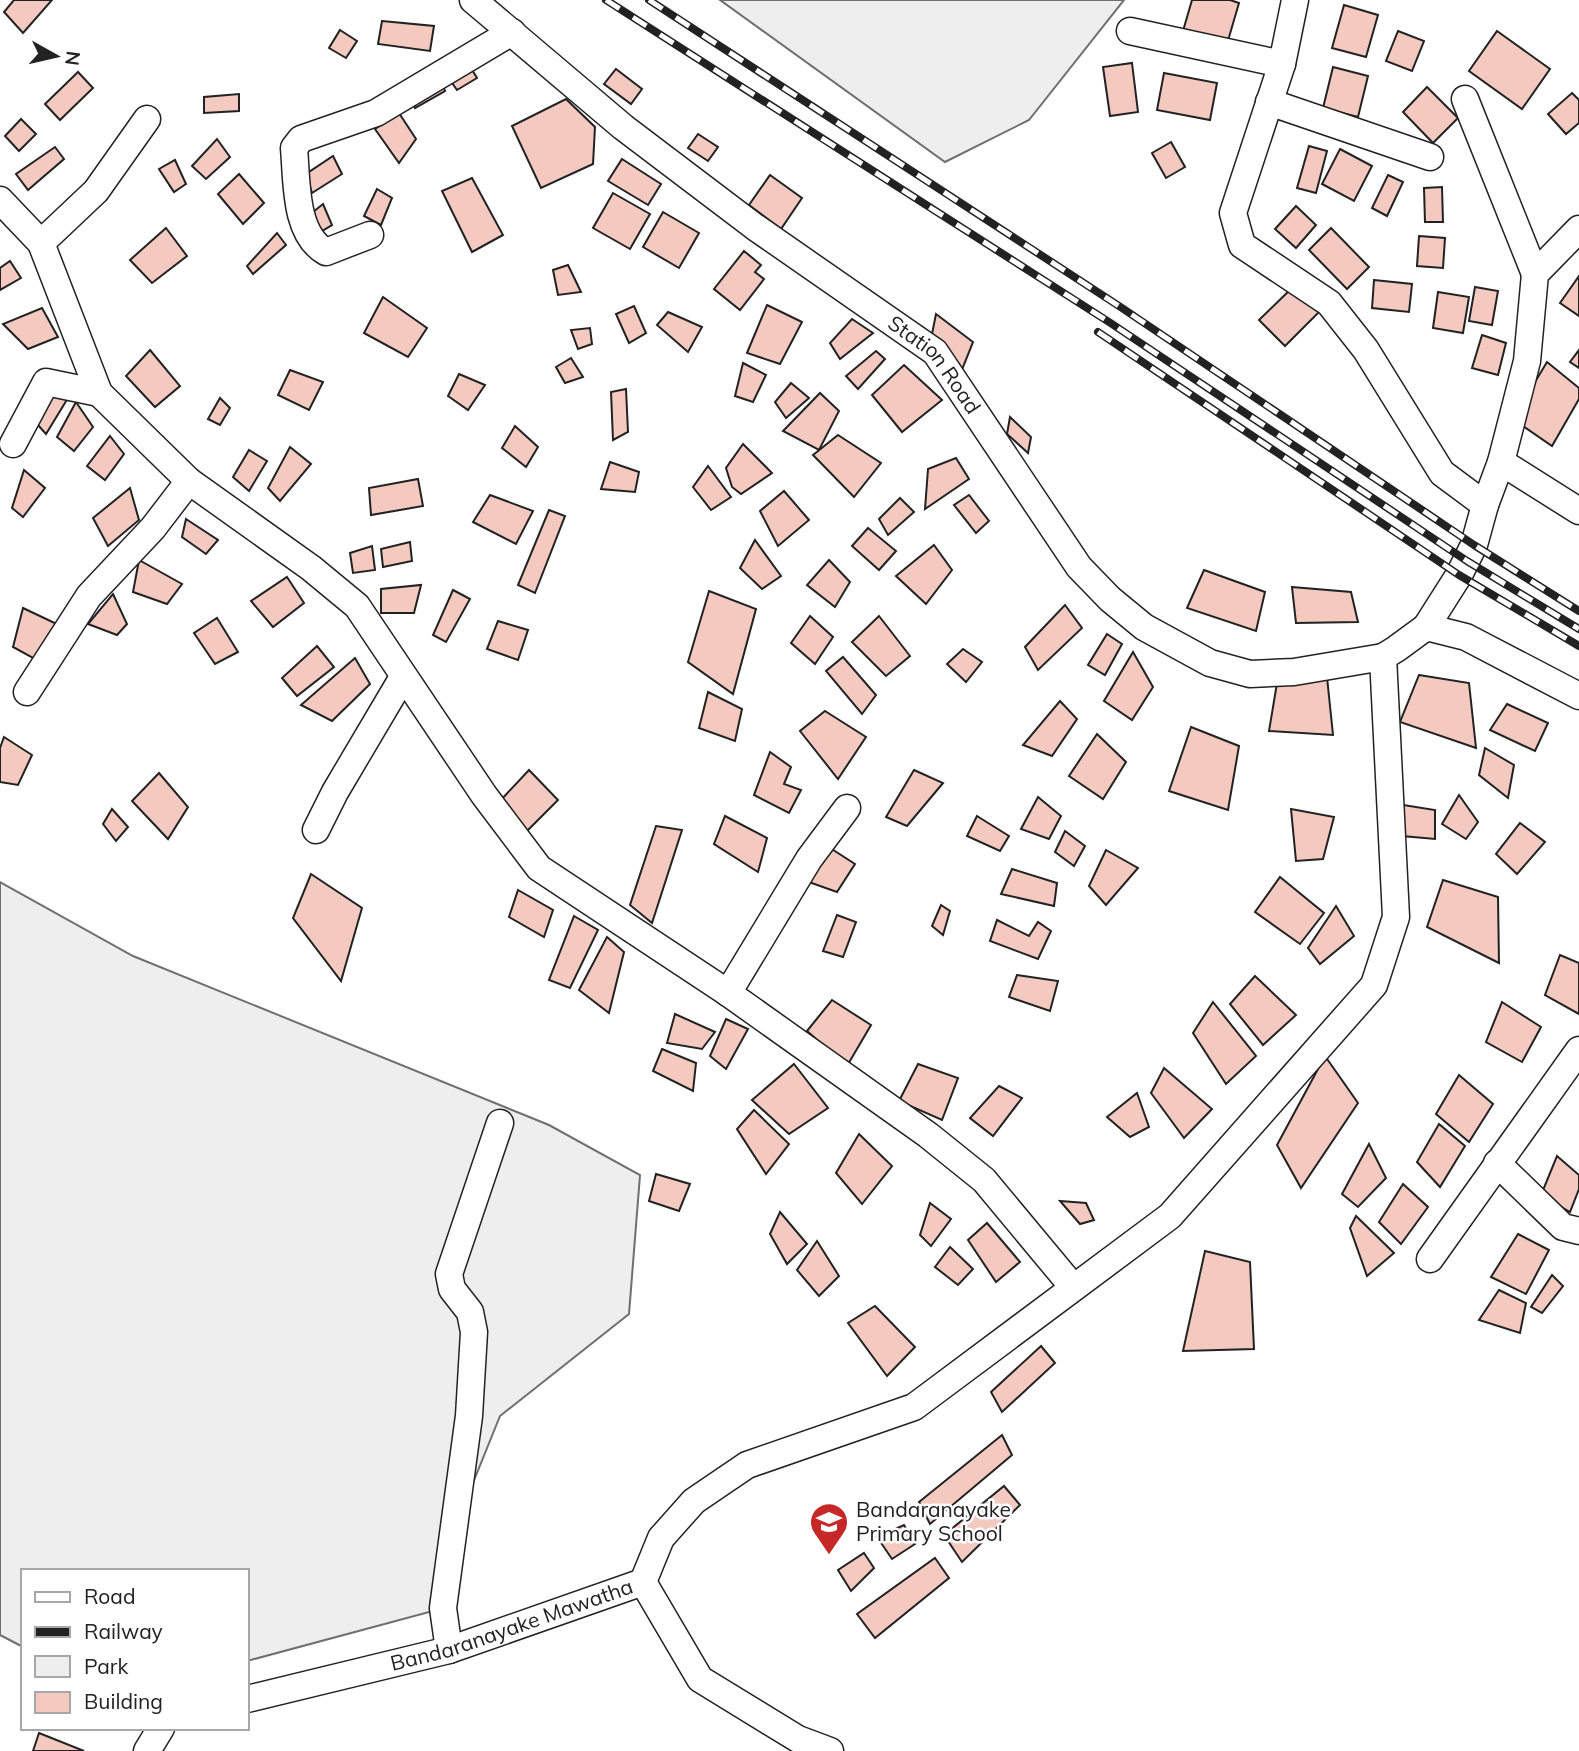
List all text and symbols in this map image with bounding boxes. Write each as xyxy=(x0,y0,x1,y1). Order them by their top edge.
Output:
north arrow xyxy=(21,21,91,91)
text: N xyxy=(60,50,86,67)
street label: Station Road xyxy=(883,309,987,419)
place label: Bandaranayake Primary School xyxy=(856,1496,1011,1546)
school or university icon: Bandaranayake Primary School xyxy=(808,1501,850,1556)
legend xyxy=(21,1569,248,1730)
street label: Bandaranayake Mawatha xyxy=(388,1573,636,1676)
text: Road xyxy=(84,1583,135,1609)
text: Railway xyxy=(84,1618,163,1644)
text: Park xyxy=(84,1653,128,1679)
text: Building xyxy=(84,1688,163,1714)

